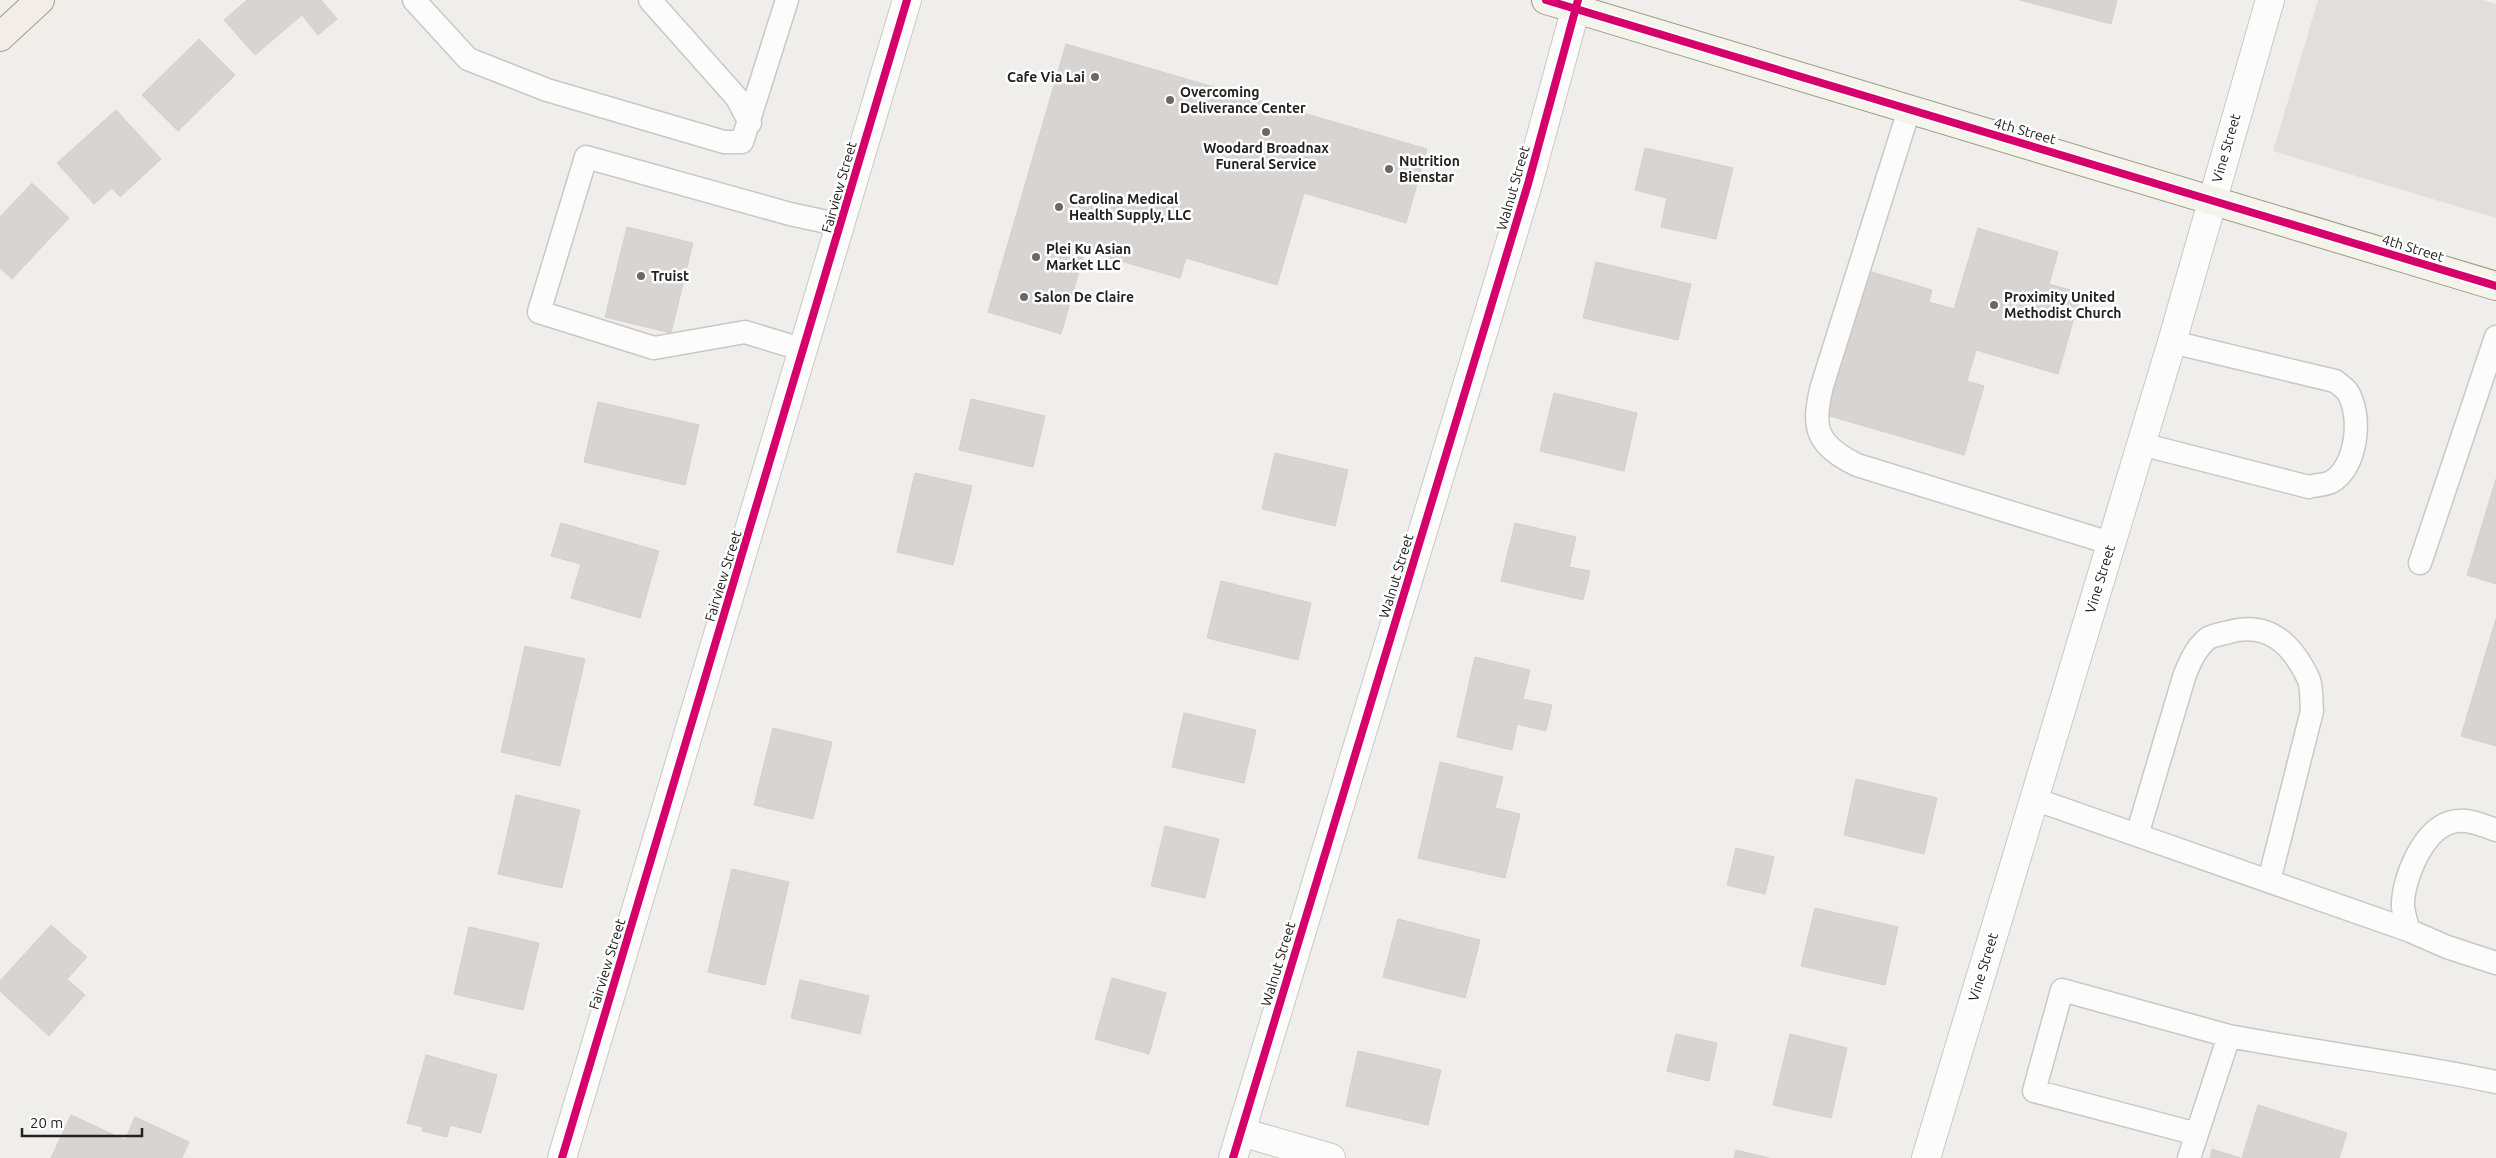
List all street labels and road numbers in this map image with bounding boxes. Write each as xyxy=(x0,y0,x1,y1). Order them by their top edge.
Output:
street label: Vine Street xyxy=(2209,111,2244,184)
street label: 4th Street xyxy=(1992,115,2058,148)
street label: Fairview Street xyxy=(818,139,860,234)
street label: Walnut Street xyxy=(1493,143,1533,232)
street label: 4th Street xyxy=(2380,231,2446,265)
street label: Fairview Street xyxy=(702,528,745,623)
street label: Walnut Street xyxy=(1376,531,1417,620)
street label: Vine Street xyxy=(2082,542,2118,615)
street label: Fairview Street xyxy=(586,916,629,1011)
street label: Walnut Street xyxy=(1258,919,1299,1008)
street label: Vine Street xyxy=(1965,930,2001,1003)

